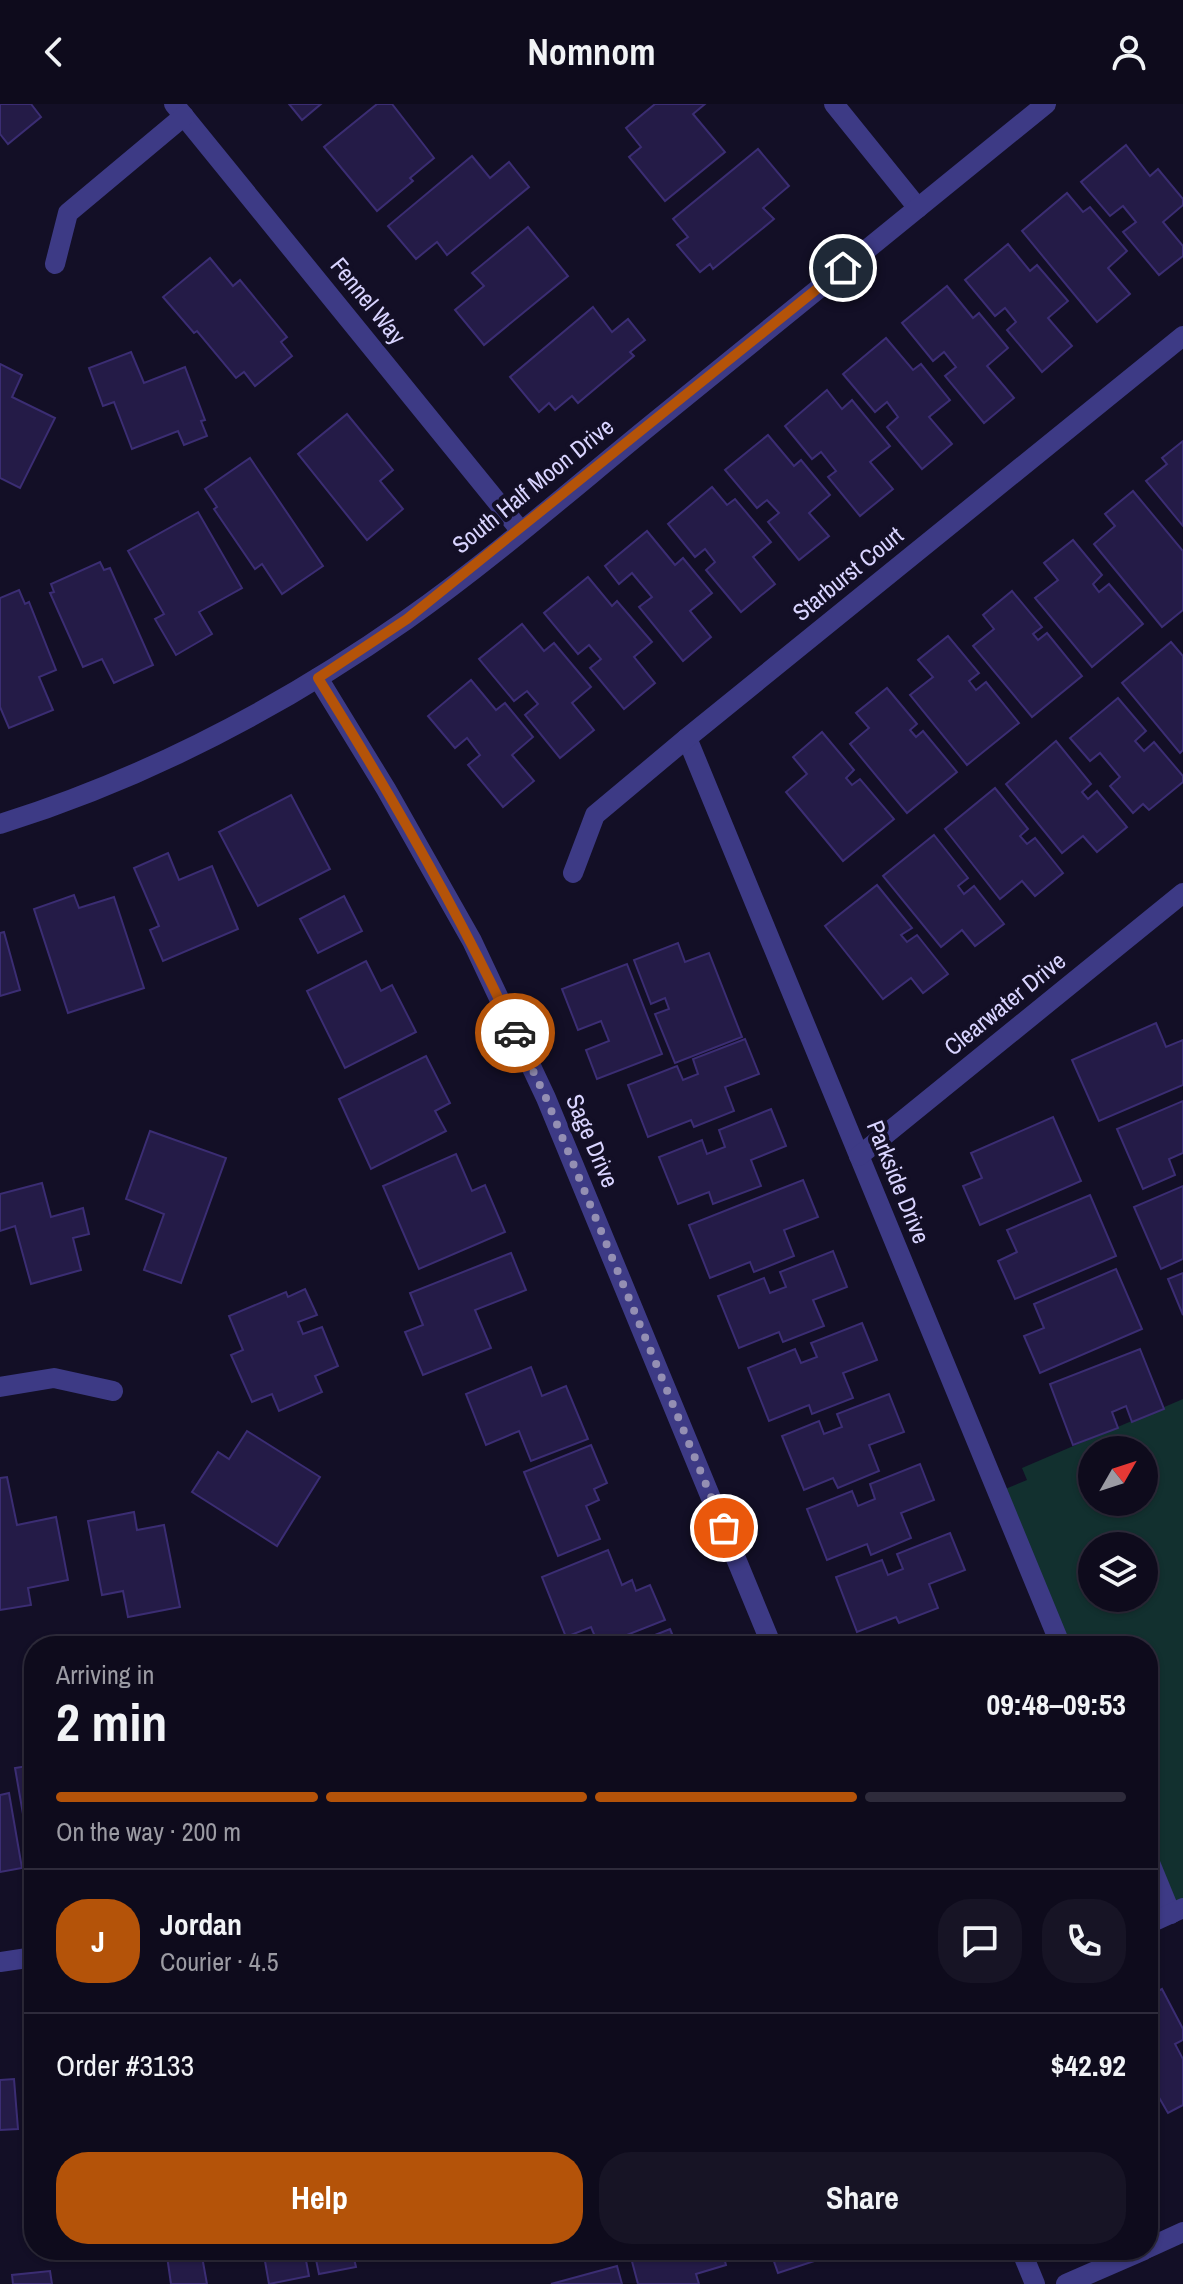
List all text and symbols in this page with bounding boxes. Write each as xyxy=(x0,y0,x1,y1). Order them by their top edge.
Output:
text: Nomnom xyxy=(528,28,655,76)
icon: back xyxy=(32,30,76,74)
icon: person xyxy=(1107,30,1151,74)
pin xyxy=(809,234,877,302)
icon: home xyxy=(821,246,865,290)
street label: Fennel Way xyxy=(324,250,414,351)
street label: South Half Moon Drive xyxy=(445,410,620,560)
street label: Starburst Court xyxy=(785,518,910,628)
street label: Clearwater Drive xyxy=(937,944,1072,1062)
courier xyxy=(475,993,555,1073)
icon: car xyxy=(493,1011,537,1055)
street label: Sage Drive xyxy=(559,1089,627,1192)
street label: Parkside Drive xyxy=(860,1115,938,1248)
north arrow xyxy=(1078,1436,1158,1516)
map controls xyxy=(1078,1436,1158,1612)
pin xyxy=(690,1494,758,1562)
icon: bag xyxy=(702,1506,746,1550)
button: layers xyxy=(1078,1532,1158,1612)
text: Arriving in xyxy=(56,1657,154,1692)
text: 09:48–09:53 xyxy=(987,1684,1126,1724)
text: 2 min xyxy=(56,1687,167,1757)
text: On the way · 200 m xyxy=(56,1814,241,1849)
button: chat xyxy=(938,1899,1022,1983)
button: phone xyxy=(1042,1899,1126,1983)
text: Jordan xyxy=(160,1904,242,1944)
text: J xyxy=(91,1921,105,1961)
text: Courier · 4.5 xyxy=(160,1944,279,1979)
text: Order #3133 xyxy=(56,2045,194,2085)
text: $42.92 xyxy=(1051,2045,1126,2085)
button: Help xyxy=(56,2152,583,2244)
button: Share xyxy=(599,2152,1126,2244)

